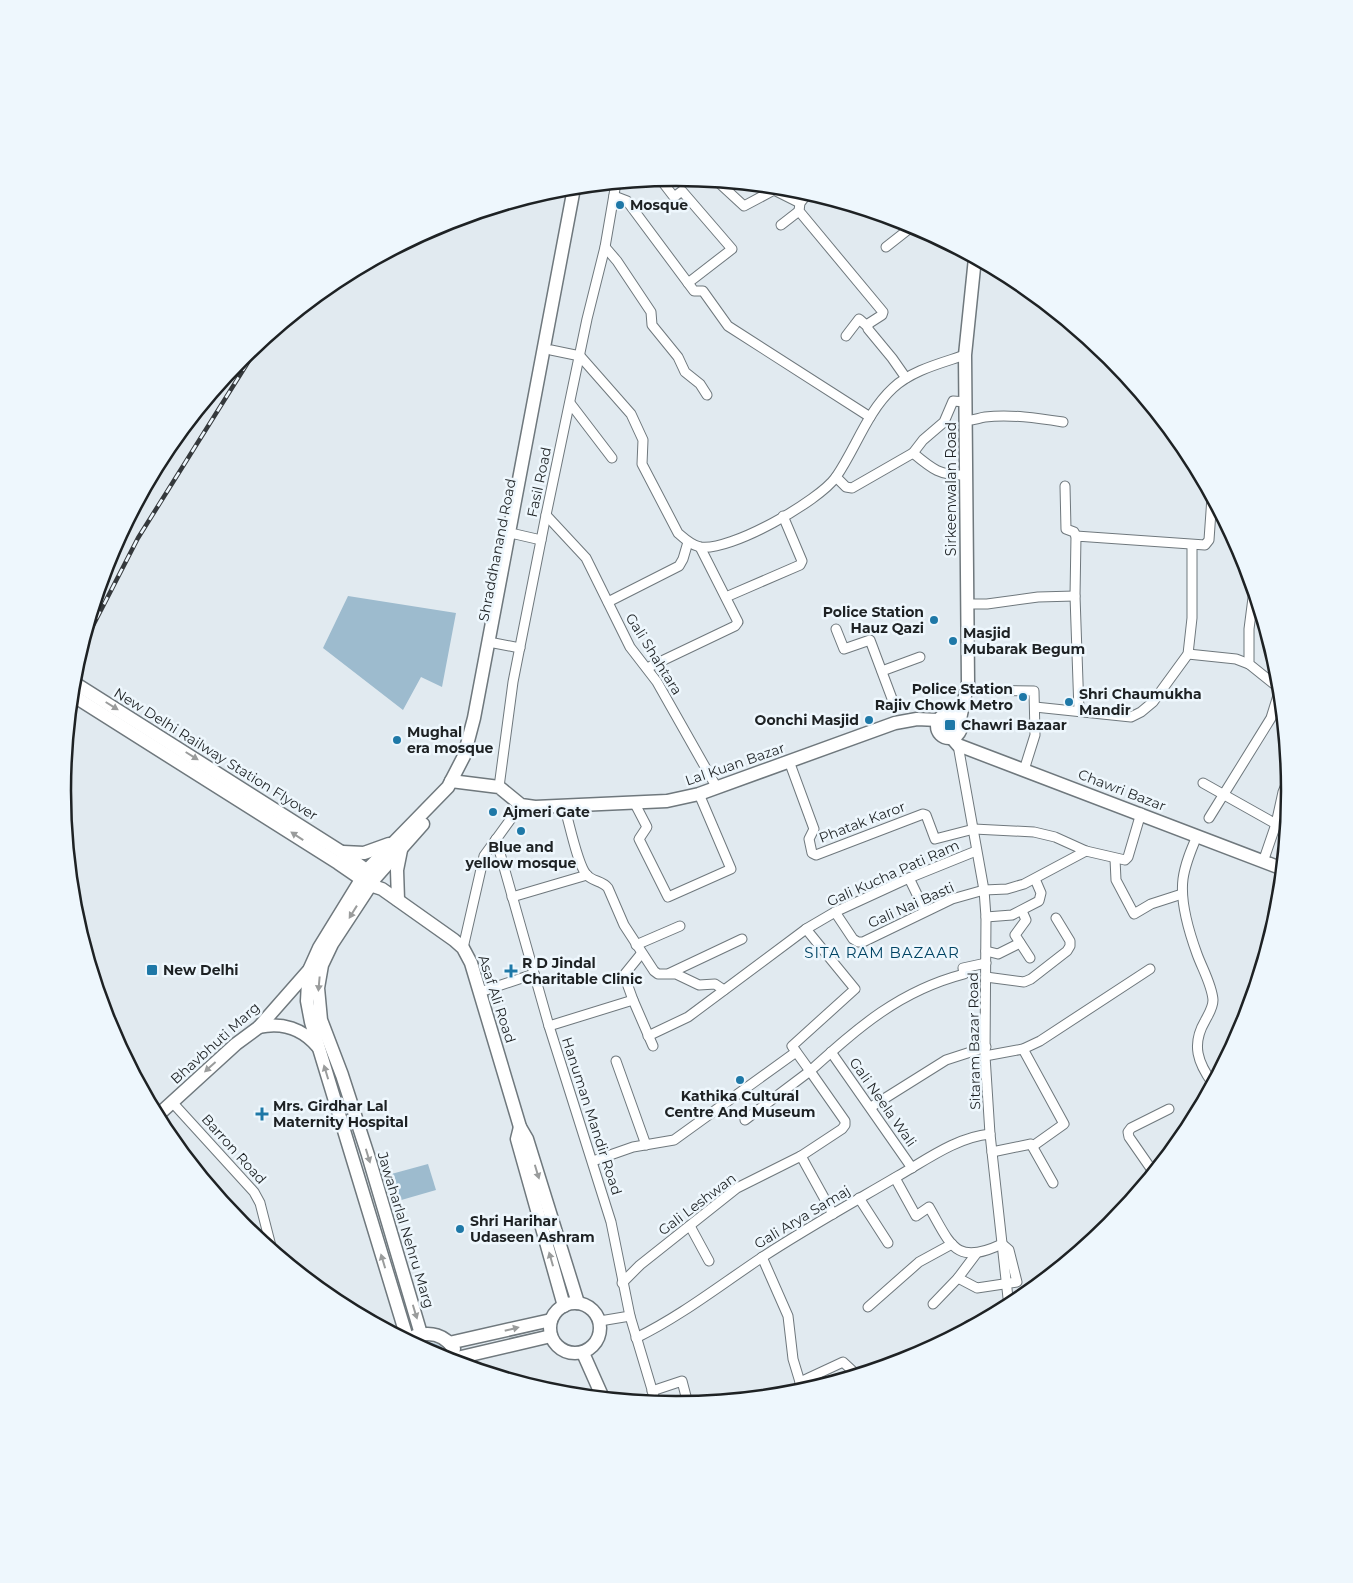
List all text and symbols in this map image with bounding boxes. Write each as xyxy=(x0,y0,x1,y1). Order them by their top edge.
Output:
place label: Mosque xyxy=(630,196,688,214)
marker: Mosque xyxy=(614,199,626,211)
street label: Sirkeenwalan Road xyxy=(942,422,960,556)
street label: Fasil Road xyxy=(523,445,555,519)
street label: Shraddhanand Road xyxy=(474,477,520,623)
place label: Police Station Hauz Qazi xyxy=(823,603,924,637)
street label: Gali Shahtara xyxy=(622,610,686,698)
marker: Police Station Hauz Qazi xyxy=(928,614,940,626)
place label: Masjid Mubarak Begum xyxy=(963,624,1085,658)
marker: Masjid Mubarak Begum xyxy=(947,635,959,647)
place label: Police Station Rajiv Chowk Metro xyxy=(875,680,1013,714)
street label: New Delhi Railway Station Flyover xyxy=(111,684,322,825)
place label: Shri Chaumukha Mandir xyxy=(1079,685,1202,719)
marker: Police Station Rajiv Chowk Metro xyxy=(1017,691,1029,703)
marker: Shri Chaumukha Mandir xyxy=(1063,696,1075,708)
one-way arrow xyxy=(106,702,119,711)
place label: Oonchi Masjid xyxy=(755,711,859,729)
marker: Oonchi Masjid xyxy=(863,714,875,726)
place label: Chawri Bazaar xyxy=(961,716,1067,734)
marker: Chawri Bazaar xyxy=(943,718,957,732)
place label: Mughal era mosque xyxy=(407,723,494,757)
marker: Mughal era mosque xyxy=(391,734,403,746)
street label: Lal Kuan Bazar xyxy=(683,738,788,789)
one-way arrow xyxy=(185,752,199,761)
street label: Chawri Bazar xyxy=(1076,765,1169,815)
street label: Phatak Karor xyxy=(816,797,908,847)
place label: Ajmeri Gate xyxy=(502,803,590,821)
marker: Ajmeri Gate xyxy=(487,806,499,818)
marker: Blue and yellow mosque xyxy=(515,825,527,837)
one-way arrow xyxy=(291,832,304,841)
street label: Gali Kucha Pati Ram xyxy=(824,836,962,910)
place label: Blue and yellow mosque xyxy=(465,838,577,872)
street label: Gali Nai Basti xyxy=(865,878,957,932)
one-way arrow xyxy=(348,906,357,919)
district label: SITA RAM BAZAAR xyxy=(804,943,960,962)
street label: Asaf Ali Road xyxy=(474,953,520,1045)
place label: R D Jindal Charitable Clinic xyxy=(522,954,643,988)
place label: New Delhi xyxy=(163,961,239,979)
marker: New Delhi xyxy=(145,963,159,977)
marker: R D Jindal Charitable Clinic xyxy=(504,964,518,978)
street label: Sitaram Bazar Road xyxy=(964,972,984,1110)
one-way arrow xyxy=(315,977,323,993)
street label: Bhavbhuti Marg xyxy=(167,998,263,1088)
street label: Hanuman Mandir Road xyxy=(558,1035,626,1197)
street label: Gali Neela Wali xyxy=(846,1054,920,1150)
one-way arrow xyxy=(205,1061,217,1073)
one-way arrow xyxy=(322,1064,330,1079)
marker: Kathika Cultural Centre And Museum xyxy=(734,1074,746,1086)
place label: Kathika Cultural Centre And Museum xyxy=(665,1087,815,1121)
place label: Mrs. Girdhar Lal Maternity Hospital xyxy=(273,1097,408,1131)
marker: Mrs. Girdhar Lal Maternity Hospital xyxy=(255,1107,269,1121)
street label: Barron Road xyxy=(198,1110,270,1188)
one-way arrow xyxy=(365,1149,373,1164)
street label: Jawaharlal Nehru Marg xyxy=(373,1149,438,1310)
one-way arrow xyxy=(534,1165,542,1180)
street label: Gali Leshwan xyxy=(655,1169,739,1239)
street label: Gali Arya Samaj xyxy=(751,1181,853,1253)
place label: Shri Harihar Udaseen Ashram xyxy=(470,1212,595,1246)
marker: Shri Harihar Udaseen Ashram xyxy=(454,1223,466,1235)
one-way arrow xyxy=(546,1251,554,1266)
one-way arrow xyxy=(379,1253,387,1268)
one-way arrow xyxy=(411,1304,419,1319)
one-way arrow xyxy=(504,1325,519,1333)

